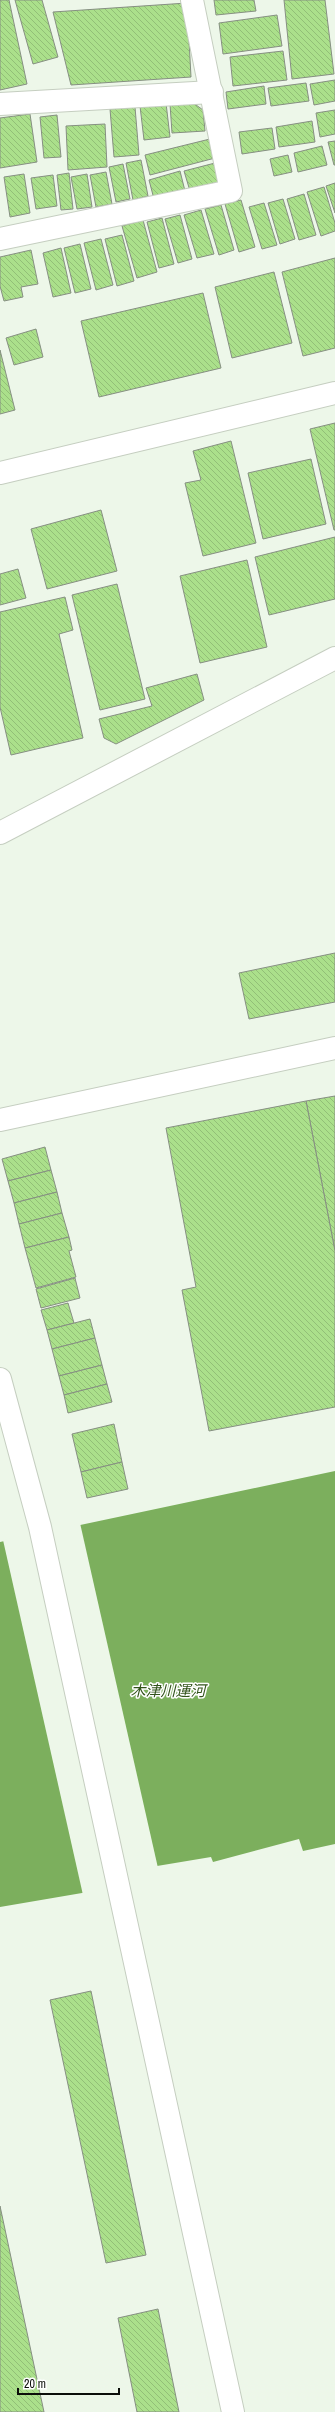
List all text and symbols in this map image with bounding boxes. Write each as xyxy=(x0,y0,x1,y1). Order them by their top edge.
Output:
water label: 木津川運河 xyxy=(130,1680,208,1701)
scale bar xyxy=(18,2370,119,2396)
text: 20 m xyxy=(24,2376,46,2392)

